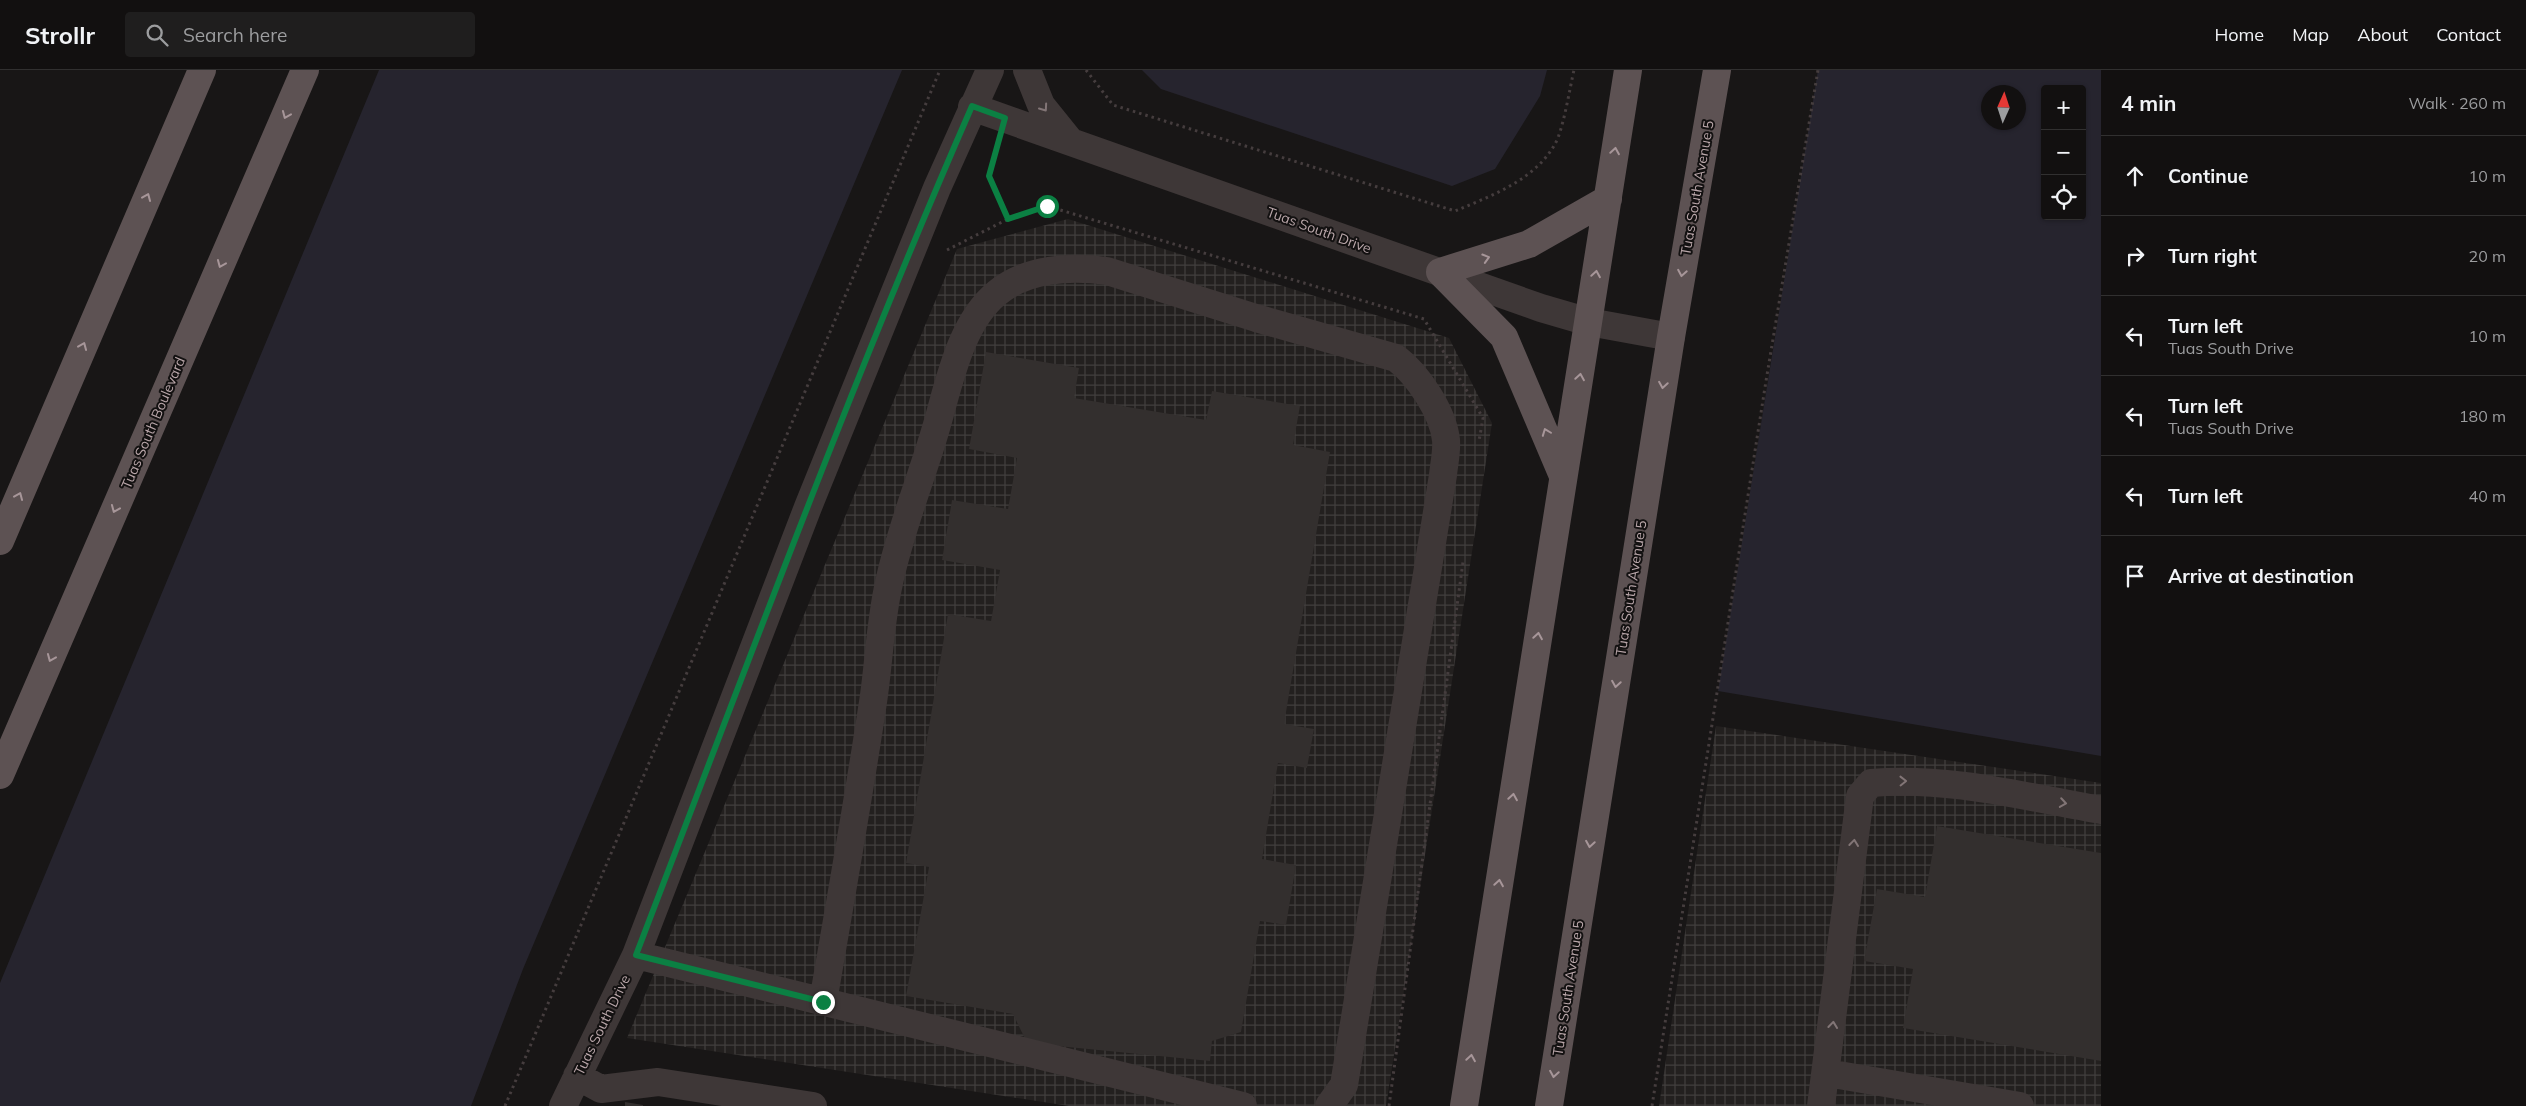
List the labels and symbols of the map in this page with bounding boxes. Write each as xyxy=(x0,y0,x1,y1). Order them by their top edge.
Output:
north arrow xyxy=(1981,85,2026,130)
one-way arrow xyxy=(1038,103,1048,112)
one-way arrow xyxy=(281,110,292,119)
street label: Tuas South Avenue 5 xyxy=(1676,119,1718,257)
one-way arrow xyxy=(1610,147,1620,156)
one-way arrow xyxy=(141,193,152,202)
route start xyxy=(1036,195,1059,218)
street label: Tuas South Drive xyxy=(1264,203,1374,257)
one-way arrow xyxy=(1482,254,1490,264)
one-way arrow xyxy=(217,259,228,268)
one-way arrow xyxy=(1677,269,1687,278)
one-way arrow xyxy=(1590,270,1601,278)
one-way arrow xyxy=(77,342,88,351)
street label: Tuas South Boulevard xyxy=(117,354,189,492)
one-way arrow xyxy=(1574,373,1584,382)
one-way arrow xyxy=(1659,381,1669,389)
one-way arrow xyxy=(1542,428,1552,437)
one-way arrow xyxy=(13,492,24,501)
one-way arrow xyxy=(111,504,122,513)
street label: Tuas South Avenue 5 xyxy=(1611,519,1651,657)
one-way arrow xyxy=(1533,632,1543,641)
one-way arrow xyxy=(46,654,56,662)
one-way arrow xyxy=(1611,680,1621,688)
one-way arrow xyxy=(1899,776,1907,786)
one-way arrow xyxy=(1507,792,1517,801)
one-way arrow xyxy=(2059,798,2068,808)
one-way arrow xyxy=(1848,839,1859,847)
one-way arrow xyxy=(1586,840,1596,849)
one-way arrow xyxy=(1494,878,1504,887)
street label: Tuas South Avenue 5 xyxy=(1548,919,1588,1057)
street label: Tuas South Drive xyxy=(570,972,634,1078)
route end xyxy=(812,991,835,1014)
one-way arrow xyxy=(1827,1021,1838,1029)
one-way arrow xyxy=(1466,1054,1476,1062)
one-way arrow xyxy=(1549,1070,1560,1078)

